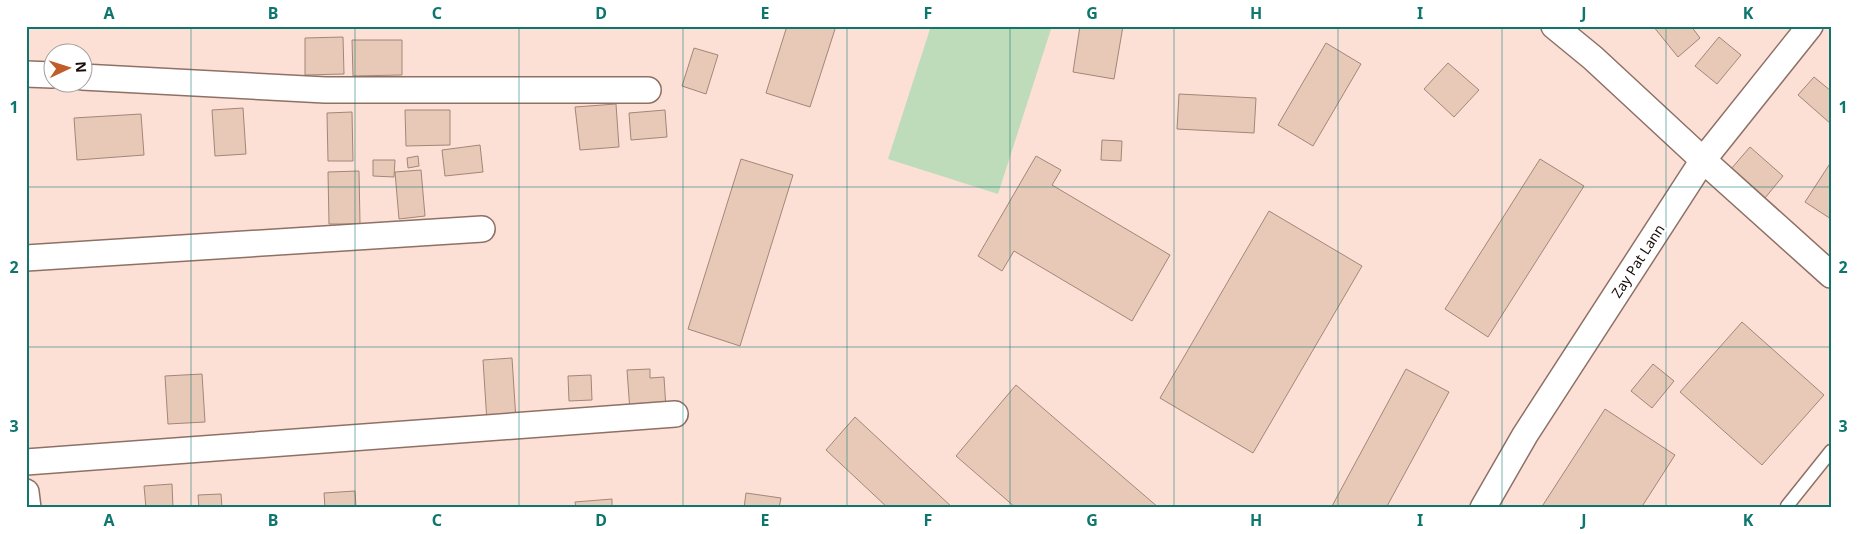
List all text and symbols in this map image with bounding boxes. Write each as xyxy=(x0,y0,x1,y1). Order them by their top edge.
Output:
text: A xyxy=(103,2,115,24)
text: B xyxy=(268,2,278,24)
text: C xyxy=(432,2,442,24)
text: D xyxy=(595,2,607,24)
text: E xyxy=(761,2,770,24)
text: F xyxy=(924,2,932,24)
text: G xyxy=(1086,2,1098,24)
text: H xyxy=(1250,2,1262,24)
text: I xyxy=(1417,2,1423,24)
text: J xyxy=(1579,2,1587,24)
text: K xyxy=(1743,2,1754,24)
north arrow xyxy=(42,42,92,92)
text: N xyxy=(72,61,91,73)
text: 1 xyxy=(9,96,19,118)
text: 1 xyxy=(1838,96,1848,118)
street label: Zay Pat Lann xyxy=(1607,220,1668,301)
text: 2 xyxy=(9,256,19,278)
text: 2 xyxy=(1838,256,1848,278)
text: 3 xyxy=(9,415,19,437)
text: 3 xyxy=(1838,415,1848,437)
text: A xyxy=(103,509,115,531)
text: B xyxy=(268,509,278,531)
text: C xyxy=(432,509,442,531)
text: D xyxy=(595,509,607,531)
text: E xyxy=(761,509,770,531)
text: F xyxy=(924,509,932,531)
text: G xyxy=(1086,509,1098,531)
text: H xyxy=(1250,509,1262,531)
text: I xyxy=(1417,509,1423,531)
text: J xyxy=(1579,509,1587,531)
text: K xyxy=(1743,509,1754,531)

